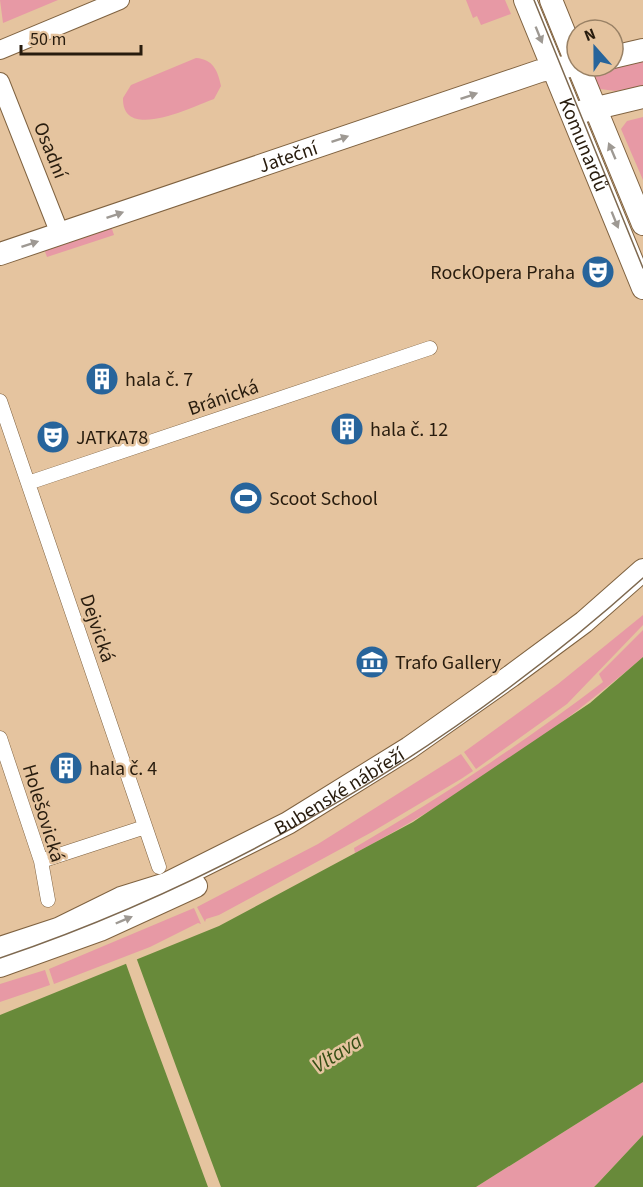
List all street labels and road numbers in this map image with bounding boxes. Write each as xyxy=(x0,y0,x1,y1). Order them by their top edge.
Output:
street label: Komunardů xyxy=(551,93,615,196)
street label: Osadní xyxy=(26,118,74,184)
street label: Jateční xyxy=(255,134,323,180)
street label: Bránická xyxy=(184,373,262,423)
street label: Dejvická xyxy=(72,591,122,666)
street label: Bubenské nábřeží xyxy=(270,740,411,843)
street label: Holešovická xyxy=(15,761,71,866)

